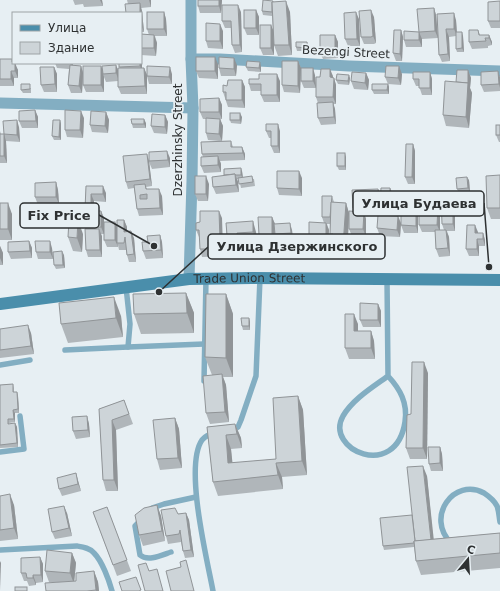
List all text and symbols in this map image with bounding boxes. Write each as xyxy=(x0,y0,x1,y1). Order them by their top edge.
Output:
legend xyxy=(12,12,142,64)
text: Улица xyxy=(48,21,86,35)
text: Здание xyxy=(48,41,94,55)
street label: Bezengi Street xyxy=(302,43,391,61)
street label: Dzerzhinsky Street xyxy=(171,83,185,196)
callout: Улица Будаева xyxy=(353,191,484,216)
text: Улица Будаева xyxy=(361,196,477,211)
callout: Fix Price xyxy=(20,203,99,228)
text: Fix Price xyxy=(27,208,91,223)
callout: Улица Дзержинского xyxy=(208,234,385,259)
text: Улица Дзержинского xyxy=(216,239,378,254)
street label: Trade Union Street xyxy=(192,271,306,286)
north arrow xyxy=(448,539,488,579)
text: С xyxy=(465,543,477,557)

